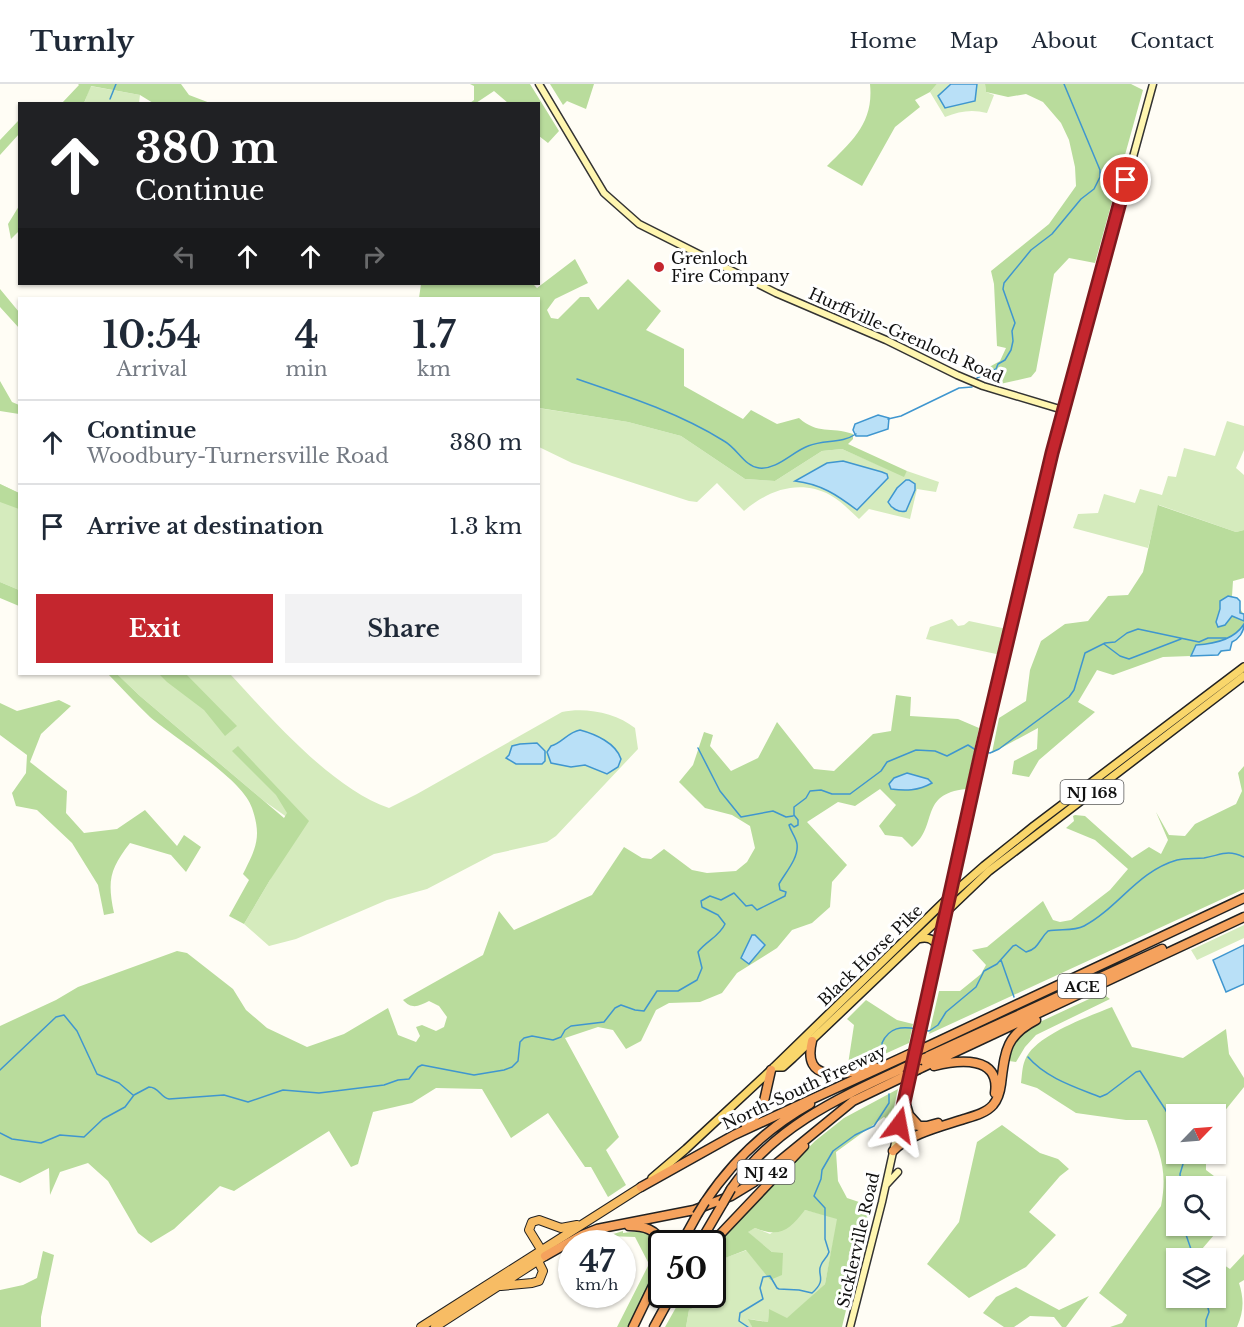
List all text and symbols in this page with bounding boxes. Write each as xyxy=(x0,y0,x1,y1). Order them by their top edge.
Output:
text: Turnly xyxy=(30,24,134,59)
text: Home xyxy=(850,28,917,54)
text: Map xyxy=(950,28,998,54)
text: About xyxy=(1031,28,1097,54)
text: Contact xyxy=(1130,28,1214,54)
text: 380 m xyxy=(135,122,278,174)
icon: ahead xyxy=(36,126,114,204)
pin xyxy=(1100,154,1151,205)
icon: arrive xyxy=(1109,163,1142,196)
text: Continue xyxy=(135,174,265,207)
icon: left xyxy=(168,240,201,273)
icon: ahead xyxy=(231,240,264,273)
icon: ahead xyxy=(294,240,327,273)
icon: right xyxy=(357,240,390,273)
place label: Grenloch Fire Company xyxy=(671,248,790,286)
marker: Grenloch Fire Company xyxy=(652,260,666,274)
street label: Hurffville-Grenloch Road xyxy=(806,283,1006,387)
text: 10:54 xyxy=(103,313,201,358)
text: 4 xyxy=(295,313,319,358)
text: 1.7 xyxy=(412,313,455,358)
text: Arrival xyxy=(116,357,187,381)
text: min xyxy=(286,357,328,381)
text: km xyxy=(417,357,451,381)
text: Continue xyxy=(87,417,196,444)
icon: ahead xyxy=(36,426,69,459)
text: 380 m xyxy=(449,429,522,456)
text: Woodbury-Turnersville Road xyxy=(87,444,389,468)
icon: arrive xyxy=(36,510,69,543)
text: Arrive at destination xyxy=(87,513,324,540)
text: 1.3 km xyxy=(449,513,522,540)
button: Exit xyxy=(36,594,273,663)
button: Share xyxy=(285,594,522,663)
road number: NJ 168 xyxy=(1060,780,1124,804)
street label: Black Horse Pike xyxy=(814,900,926,1010)
road number: ACE xyxy=(1058,974,1106,998)
street label: North-South Freeway xyxy=(719,1040,890,1134)
position arrow xyxy=(867,1093,931,1157)
north arrow xyxy=(1166,1104,1226,1164)
map controls xyxy=(1166,1104,1226,1308)
road number: NJ 42 xyxy=(738,1160,795,1184)
street label: Sicklerville Road xyxy=(833,1170,883,1310)
button: search xyxy=(1166,1176,1226,1236)
speed limit sign: 50 xyxy=(648,1230,726,1308)
text: 47 xyxy=(579,1243,615,1280)
button: layers xyxy=(1166,1248,1226,1308)
text: km/h xyxy=(576,1275,618,1294)

